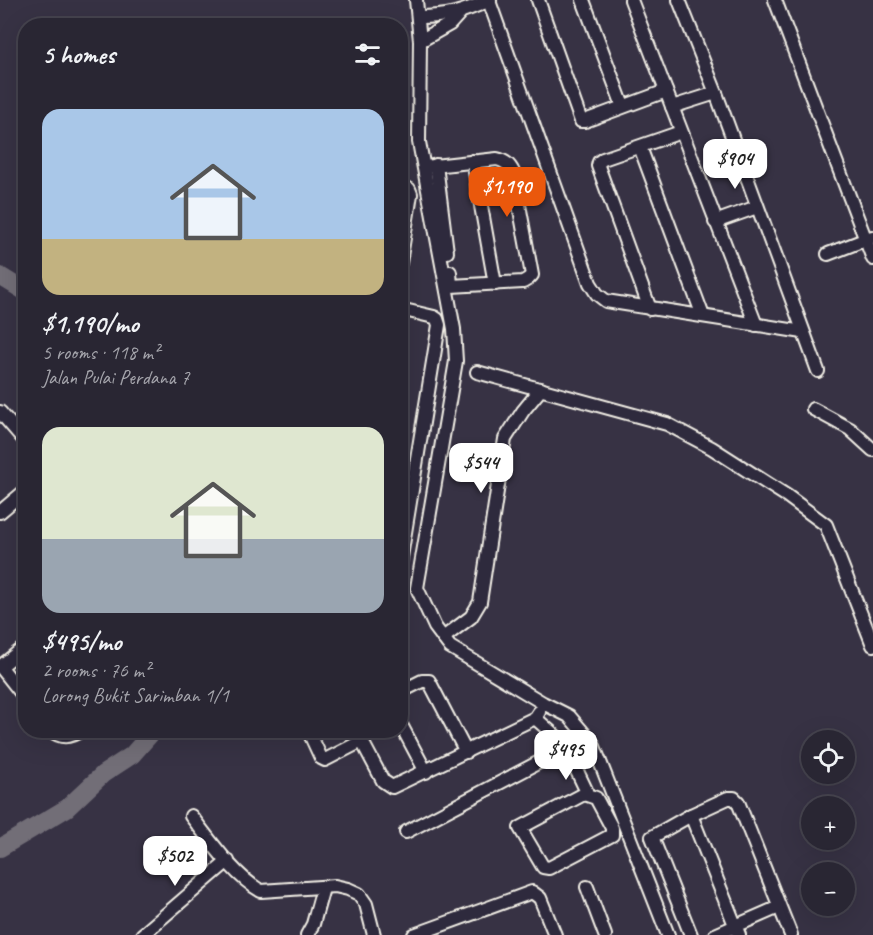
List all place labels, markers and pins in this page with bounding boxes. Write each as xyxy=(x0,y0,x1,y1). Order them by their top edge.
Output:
pin: $904 xyxy=(699,139,771,190)
pin: $1,190 xyxy=(458,167,556,218)
pin: $544 xyxy=(445,443,517,494)
pin: $495 xyxy=(530,730,602,781)
pin: $502 xyxy=(139,836,211,887)

